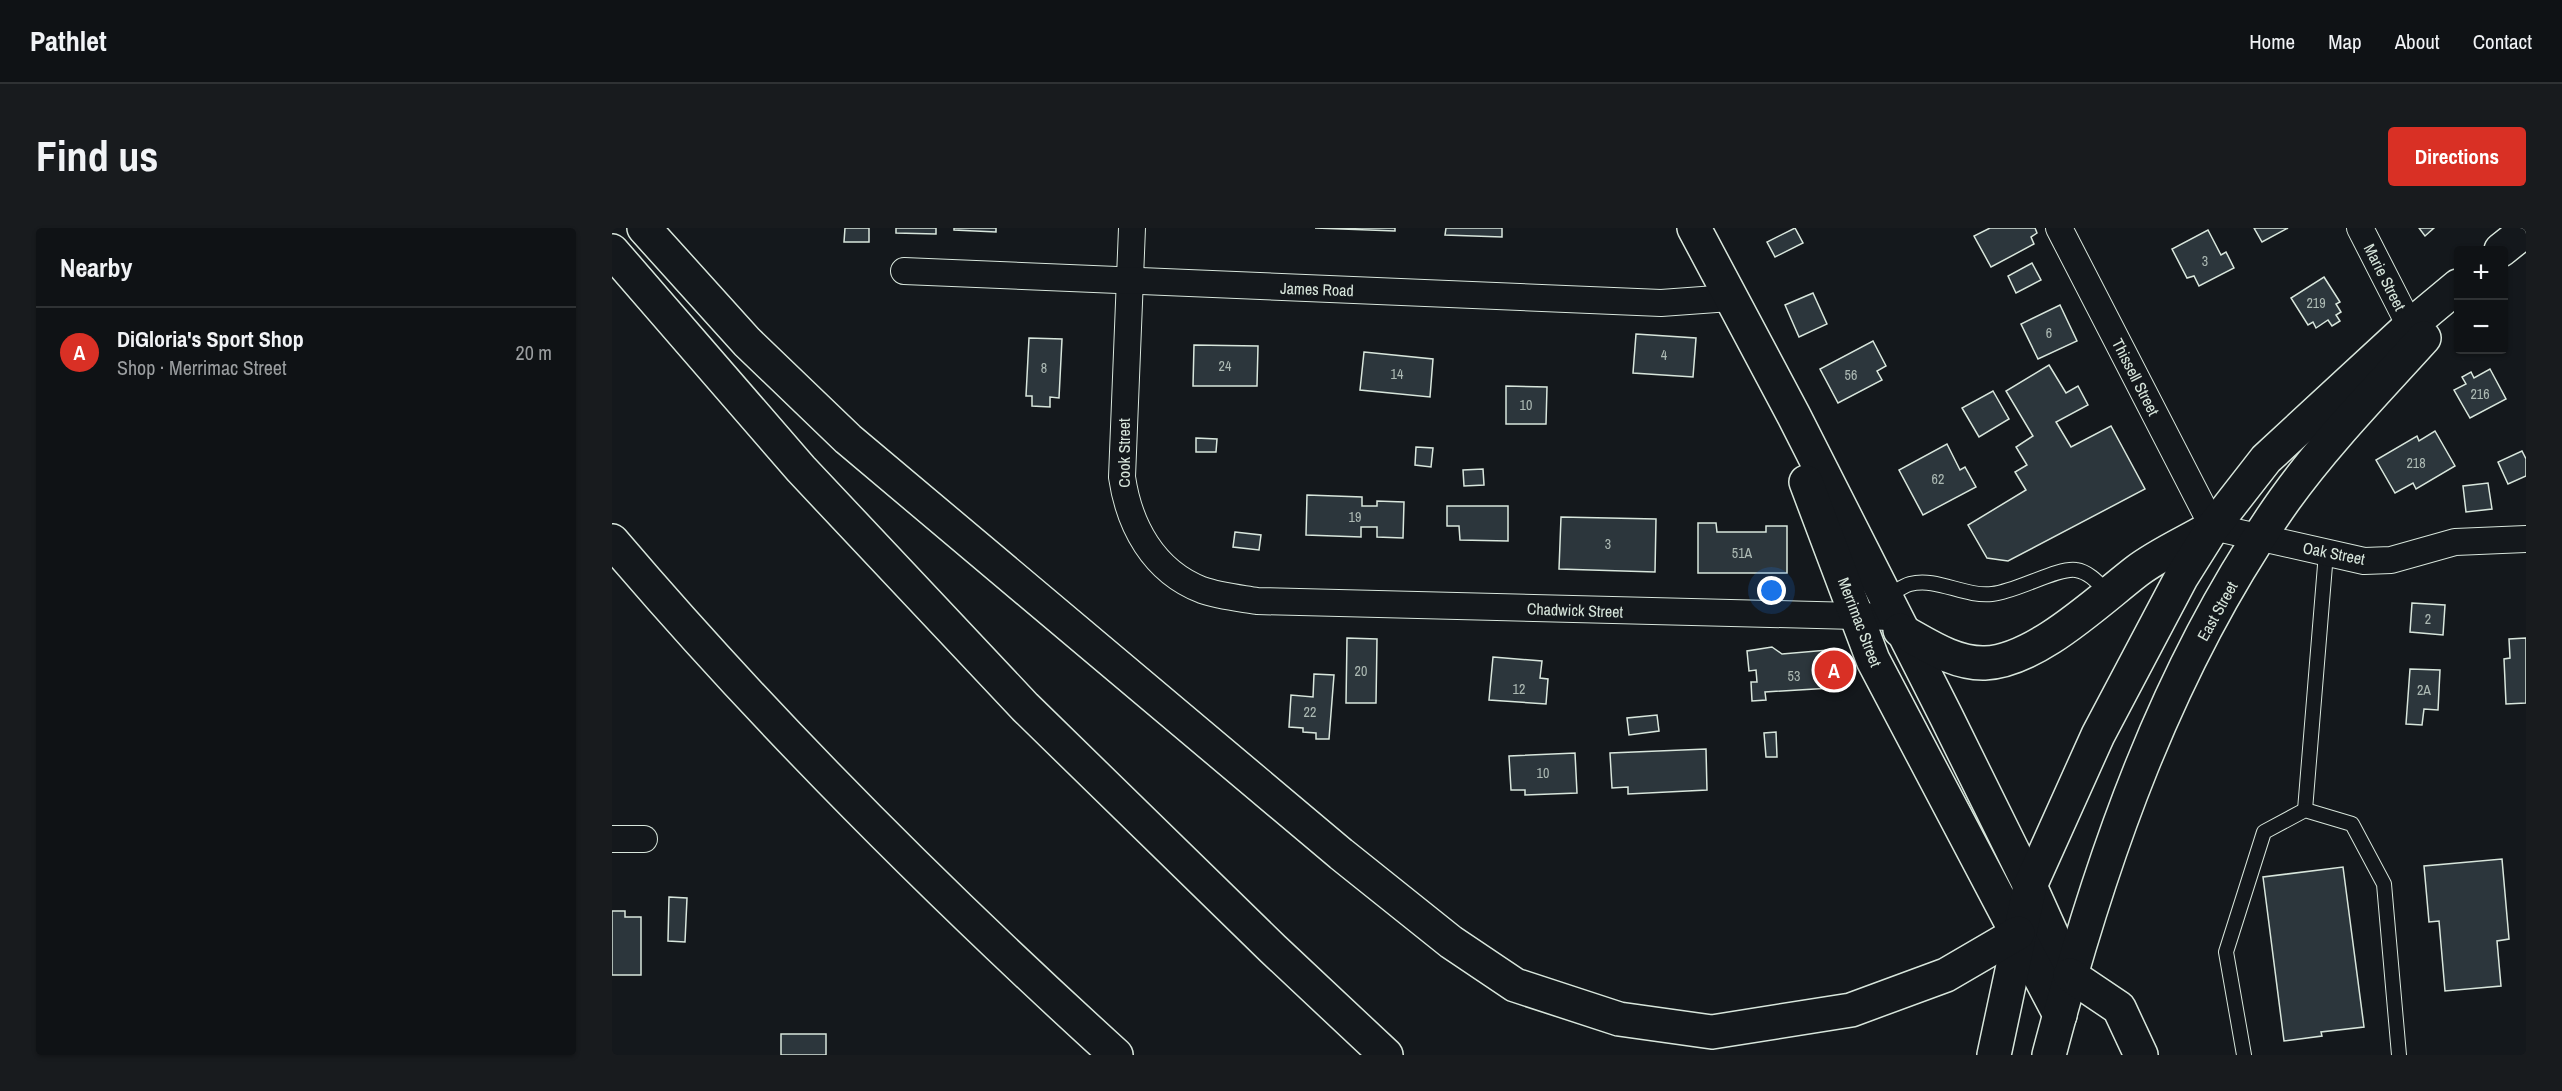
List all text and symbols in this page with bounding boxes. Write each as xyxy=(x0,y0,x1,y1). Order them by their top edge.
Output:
text: Pathlet xyxy=(30,22,107,60)
text: Home xyxy=(2249,27,2295,56)
text: Map xyxy=(2328,27,2362,56)
text: About xyxy=(2395,27,2440,56)
text: Contact xyxy=(2473,27,2532,56)
button: Directions xyxy=(2388,127,2526,186)
text: Find us xyxy=(36,128,158,184)
street label: Marie Street xyxy=(2359,240,2411,314)
map controls xyxy=(2454,246,2508,354)
button: + xyxy=(2454,246,2508,300)
text: Nearby xyxy=(60,250,132,285)
house number: 3 xyxy=(2202,252,2208,270)
street label: James Road xyxy=(1280,277,1354,301)
house number: 219 xyxy=(2306,294,2326,312)
button: − xyxy=(2454,300,2508,354)
text: DiGloria's Sport Shop xyxy=(117,324,304,354)
house number: 6 xyxy=(2046,324,2052,342)
street label: Thissell Street xyxy=(2107,335,2165,420)
text: A xyxy=(74,339,85,366)
text: 20 m xyxy=(516,339,552,366)
house number: 4 xyxy=(1661,346,1668,364)
text: Shop · Merrimac Street xyxy=(117,354,287,381)
house number: 24 xyxy=(1219,357,1232,375)
house number: 8 xyxy=(1041,359,1047,377)
house number: 14 xyxy=(1391,365,1404,383)
house number: 56 xyxy=(1845,366,1857,384)
house number: 216 xyxy=(2470,385,2490,403)
house number: 10 xyxy=(1520,396,1532,414)
street label: Cook Street xyxy=(1113,418,1135,488)
house number: 218 xyxy=(2406,454,2426,472)
house number: 62 xyxy=(1932,470,1944,488)
house number: 19 xyxy=(1349,508,1361,526)
house number: 3 xyxy=(1605,535,1611,553)
street label: Oak Street xyxy=(2301,536,2367,570)
house number: 51A xyxy=(1732,544,1753,562)
street label: Merrimac Street xyxy=(1833,574,1887,670)
your location xyxy=(1757,576,1786,605)
street label: East Street xyxy=(2192,577,2243,645)
street label: Chadwick Street xyxy=(1527,597,1624,623)
house number: 2 xyxy=(2425,610,2431,628)
pin: A xyxy=(1814,648,1854,692)
house number: 20 xyxy=(1355,662,1367,680)
house number: 53 xyxy=(1788,667,1800,685)
house number: 12 xyxy=(1513,680,1525,698)
house number: 2A xyxy=(2417,681,2431,699)
house number: 22 xyxy=(1304,703,1316,721)
house number: 10 xyxy=(1537,764,1549,782)

